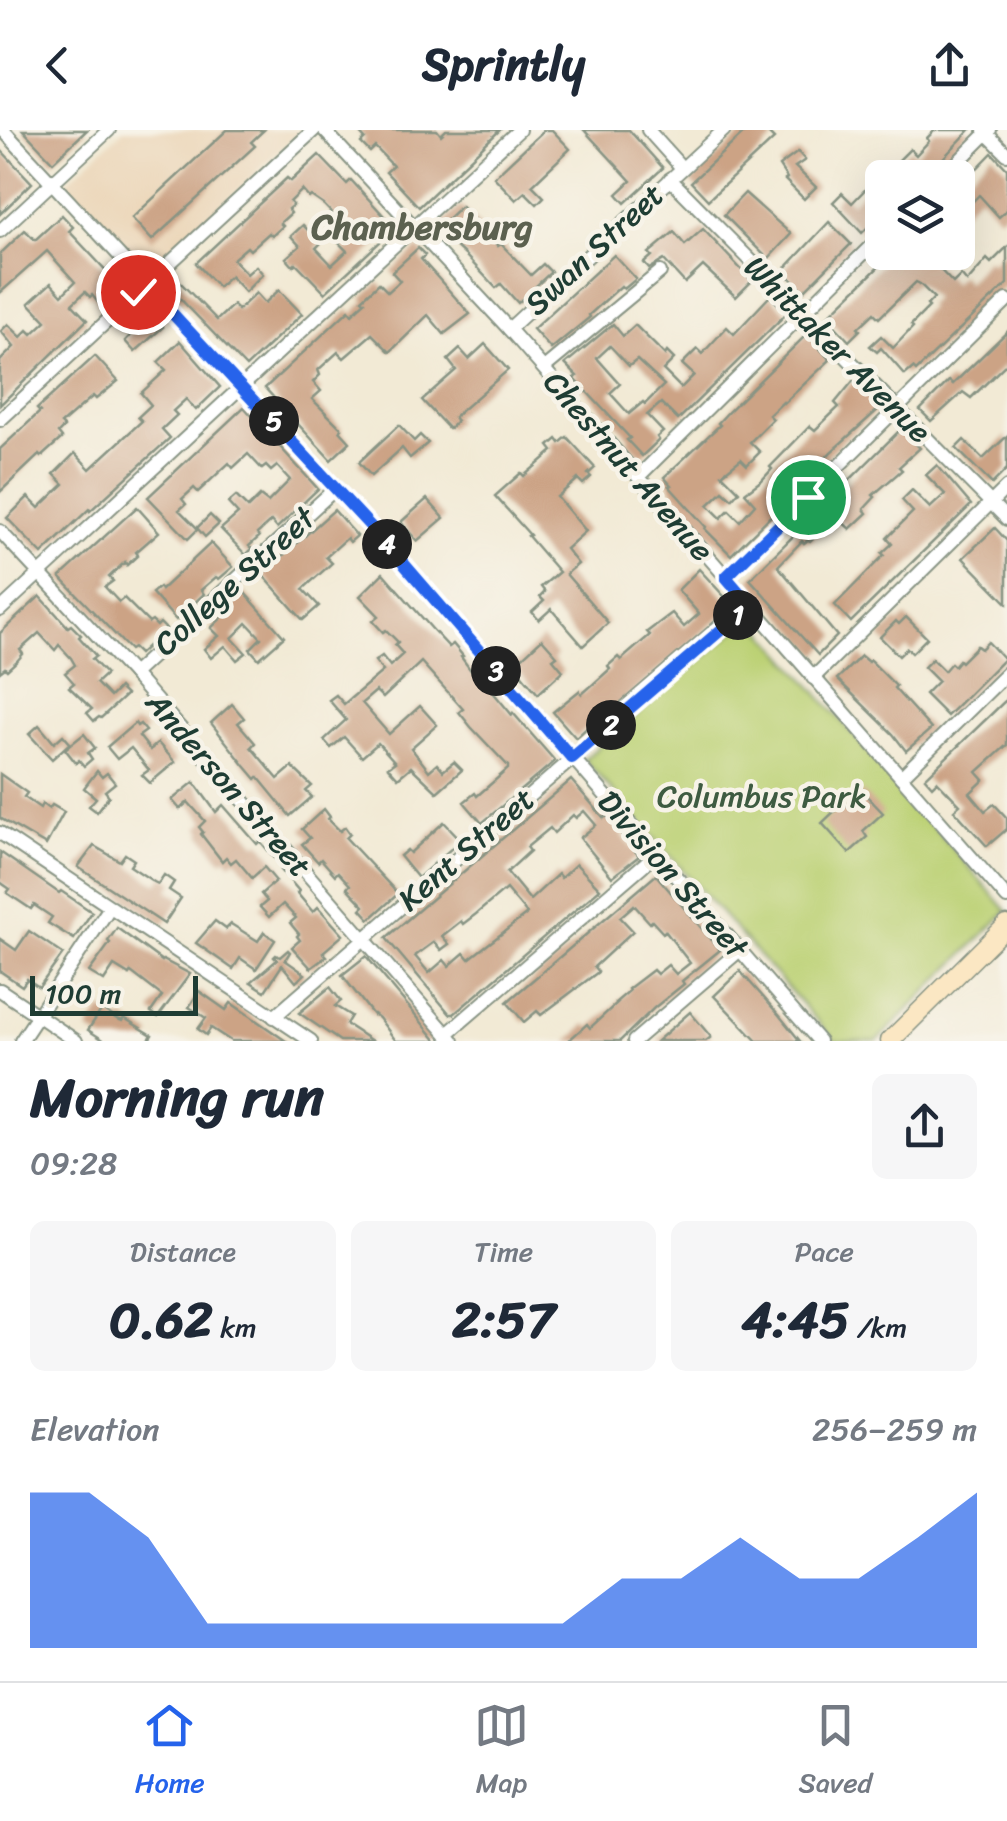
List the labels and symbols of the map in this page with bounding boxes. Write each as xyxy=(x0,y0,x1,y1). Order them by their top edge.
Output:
street label: Swan Street xyxy=(511,169,678,330)
district label: Chambersburg xyxy=(310,196,533,258)
street label: Whittaker Avenue xyxy=(730,241,946,457)
pin xyxy=(96,250,181,335)
street label: Chestnut Avenue xyxy=(528,357,729,575)
pin: 5 xyxy=(249,396,299,446)
pin xyxy=(766,455,851,540)
street label: College Street xyxy=(140,491,330,671)
pin: 4 xyxy=(362,519,412,569)
pin: 1 xyxy=(713,590,763,640)
pin: 3 xyxy=(471,646,521,696)
street label: Anderson Street xyxy=(130,677,327,891)
pin: 2 xyxy=(586,700,636,750)
park label: Columbus Park xyxy=(657,768,867,825)
street label: Kent Street xyxy=(384,773,549,926)
street label: Division Street xyxy=(583,777,763,973)
scale bar xyxy=(30,971,198,1016)

